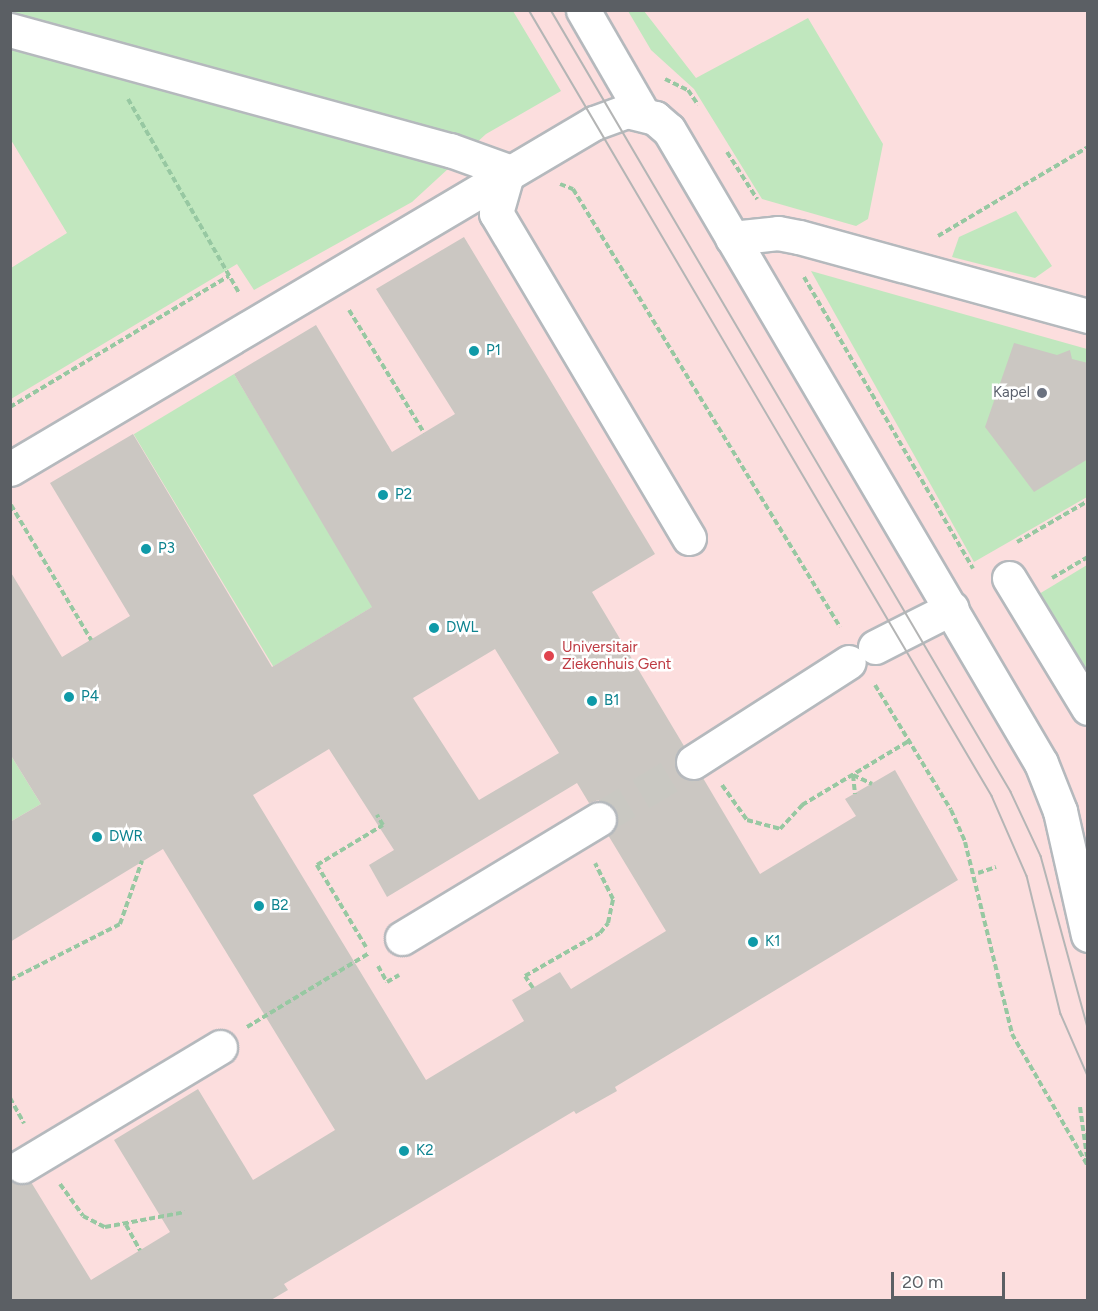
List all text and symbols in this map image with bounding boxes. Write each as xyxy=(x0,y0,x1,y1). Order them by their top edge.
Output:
place label: P1 xyxy=(486,342,501,360)
marker: P1 xyxy=(467,344,481,358)
place label: Kapel xyxy=(993,384,1030,402)
marker: Kapel xyxy=(1035,386,1049,400)
place label: P2 xyxy=(395,486,412,504)
marker: P2 xyxy=(376,488,390,502)
place label: P3 xyxy=(158,540,175,558)
marker: P3 xyxy=(139,542,153,556)
place label: DWL xyxy=(446,619,478,637)
marker: DWL xyxy=(427,621,441,635)
place label: Universitair Ziekenhuis Gent xyxy=(562,638,672,673)
marker: Universitair Ziekenhuis Gent xyxy=(540,647,558,665)
place label: P4 xyxy=(81,688,99,706)
marker: P4 xyxy=(62,690,76,704)
place label: B1 xyxy=(604,692,619,710)
marker: B1 xyxy=(585,694,599,708)
place label: DWR xyxy=(109,828,143,846)
marker: DWR xyxy=(90,830,104,844)
place label: B2 xyxy=(271,897,289,915)
marker: B2 xyxy=(252,899,266,913)
place label: K1 xyxy=(765,933,780,951)
marker: K1 xyxy=(746,935,760,949)
place label: K2 xyxy=(416,1142,434,1160)
marker: K2 xyxy=(397,1144,411,1158)
scale bar xyxy=(894,1260,1008,1298)
text: 20 m xyxy=(902,1271,943,1293)

